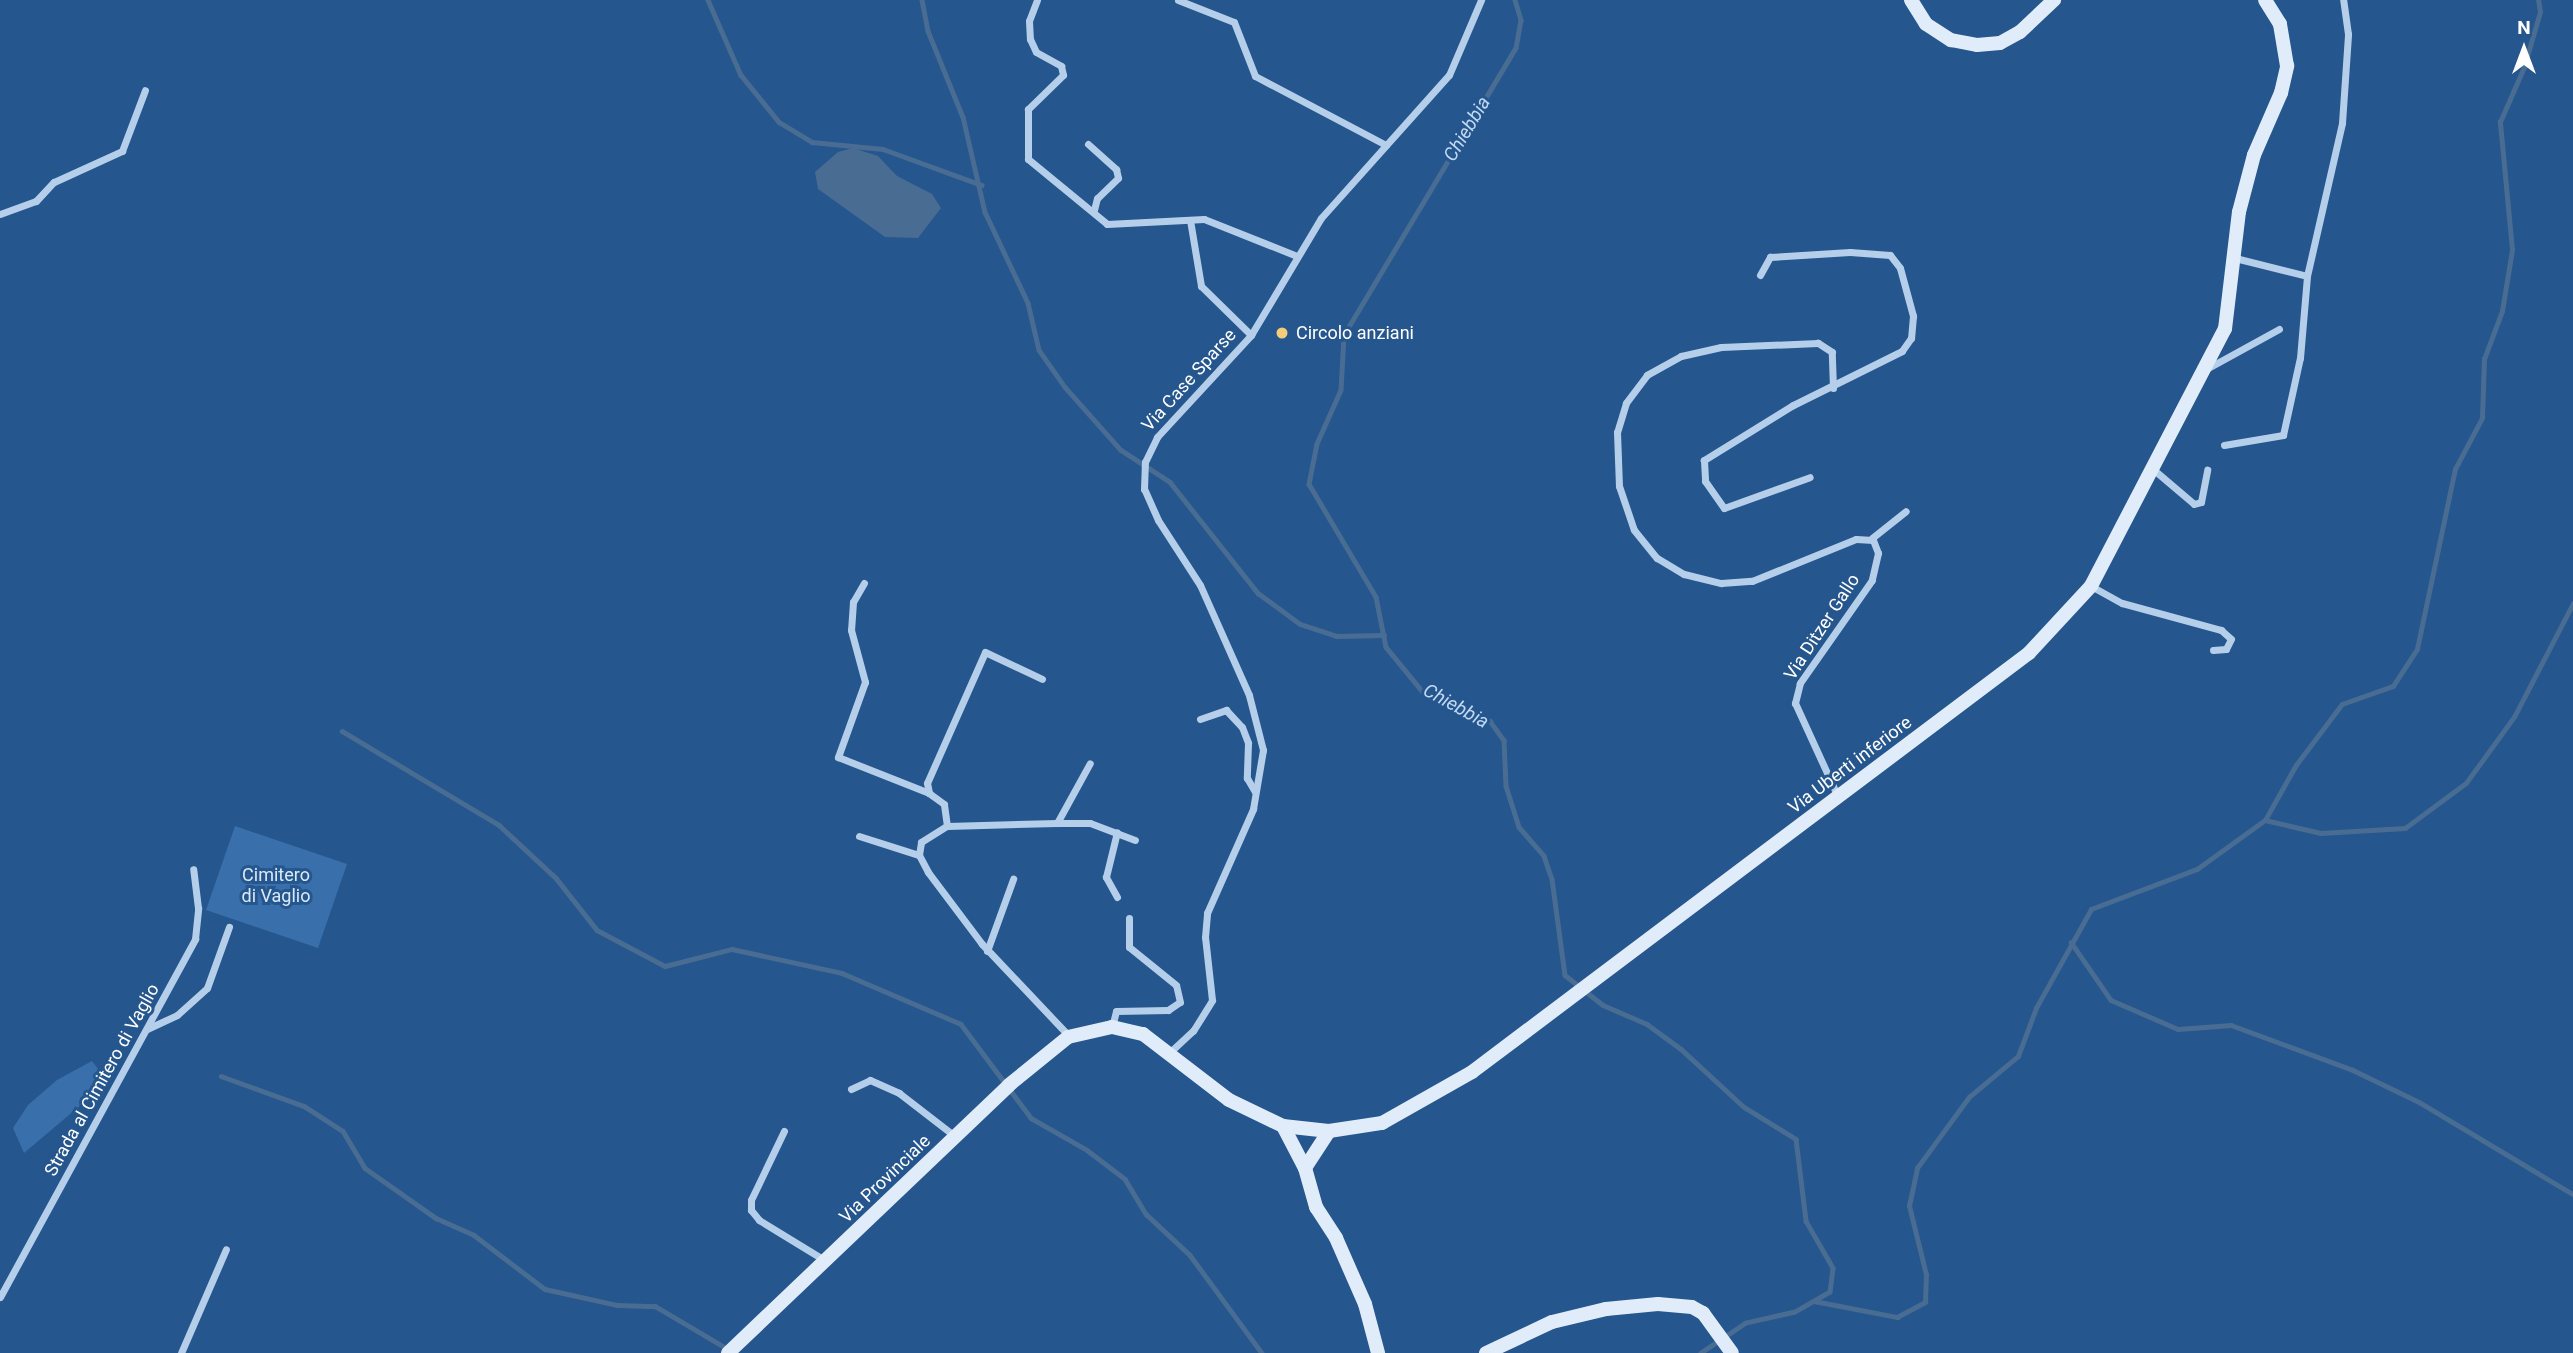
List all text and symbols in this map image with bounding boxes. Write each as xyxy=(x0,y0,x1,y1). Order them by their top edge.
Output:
north arrow xyxy=(2489,14,2559,84)
text: N xyxy=(2517,16,2531,39)
water label: Chiebbia xyxy=(1439,92,1495,166)
place label: Circolo anziani xyxy=(1296,322,1414,344)
street label: Via Case Sparse xyxy=(1137,324,1241,436)
marker: Circolo anziani xyxy=(1274,325,1290,341)
street label: Via Ditzer Gallo xyxy=(1780,570,1864,684)
water label: Chiebbia xyxy=(1419,679,1493,733)
street label: Via Uberti inferiore xyxy=(1784,712,1916,818)
park label: Cimitero di Vaglio xyxy=(242,865,310,908)
street label: Strada al Cimitero di Vaglio xyxy=(40,980,164,1180)
street label: Via Provinciale xyxy=(835,1130,935,1228)

